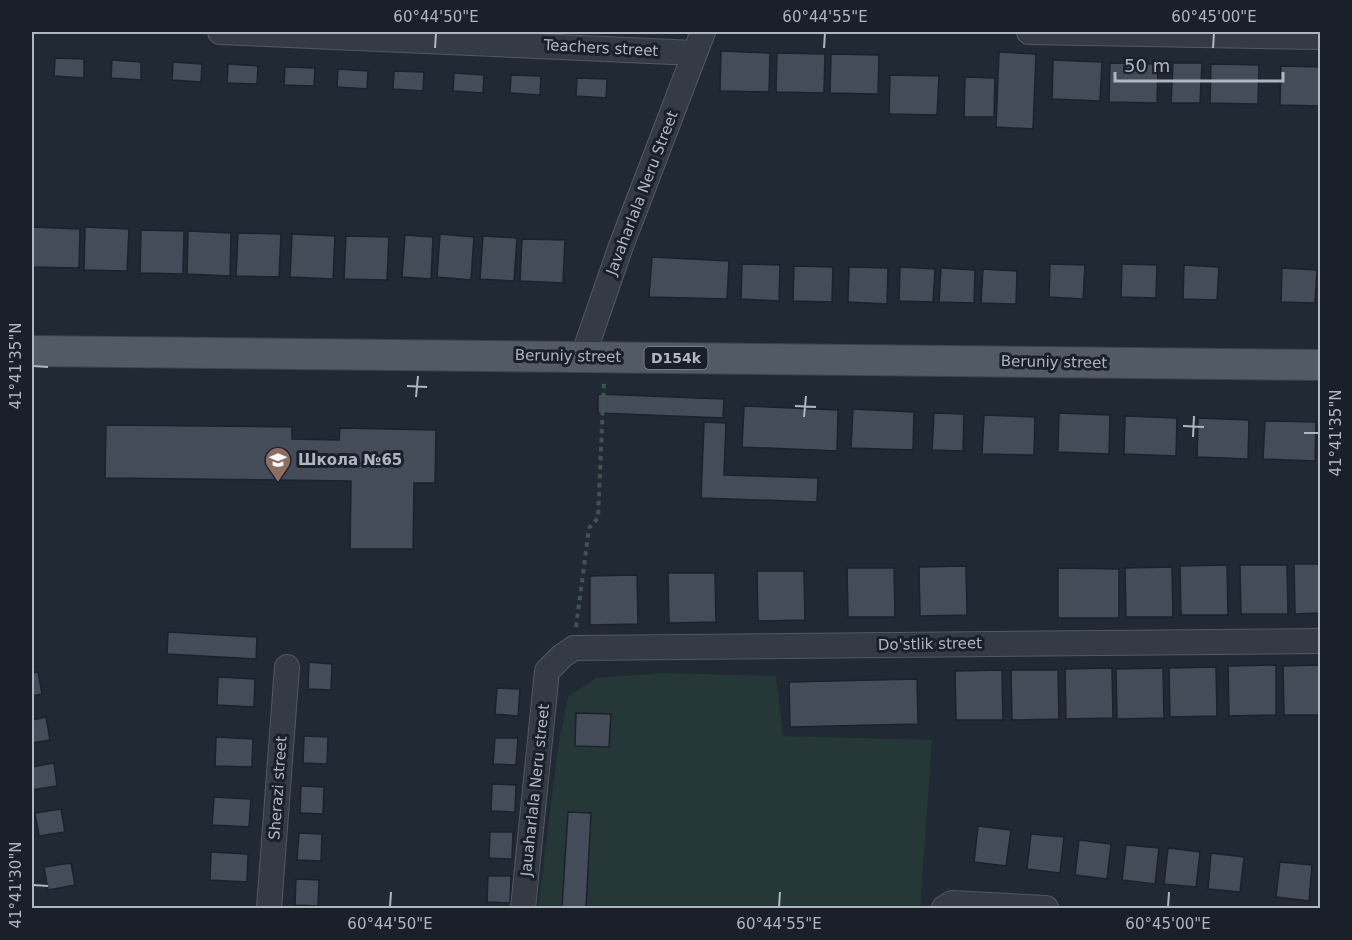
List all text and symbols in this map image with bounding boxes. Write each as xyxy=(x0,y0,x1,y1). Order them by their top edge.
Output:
text: 60°44'50"E xyxy=(393,8,479,26)
text: 60°44'55"E xyxy=(782,8,868,26)
text: 60°45'00"E xyxy=(1171,8,1257,26)
street label: Teachers street xyxy=(542,36,659,60)
scale bar xyxy=(1115,45,1283,83)
text: 50 m xyxy=(1124,55,1170,76)
street label: Javaharlala Neru Street xyxy=(602,108,682,279)
text: 41°41'35"N xyxy=(7,322,25,410)
street label: Beruniy street xyxy=(515,346,621,366)
road number: D154k xyxy=(644,347,708,369)
street label: Beruniy street xyxy=(1001,352,1107,372)
text: 41°41'35"N xyxy=(1327,389,1345,477)
school or university icon: Школа №65 xyxy=(263,445,293,483)
place label: Школа №65 xyxy=(298,451,402,469)
street label: Do'stlik street xyxy=(878,634,982,654)
street label: Jauaharlala Neru street xyxy=(517,703,553,878)
street label: Sherazi street xyxy=(265,735,291,841)
text: 41°41'30"N xyxy=(7,841,25,929)
text: 60°44'50"E xyxy=(347,915,433,933)
text: 60°44'55"E xyxy=(736,915,822,933)
text: 60°45'00"E xyxy=(1125,915,1211,933)

